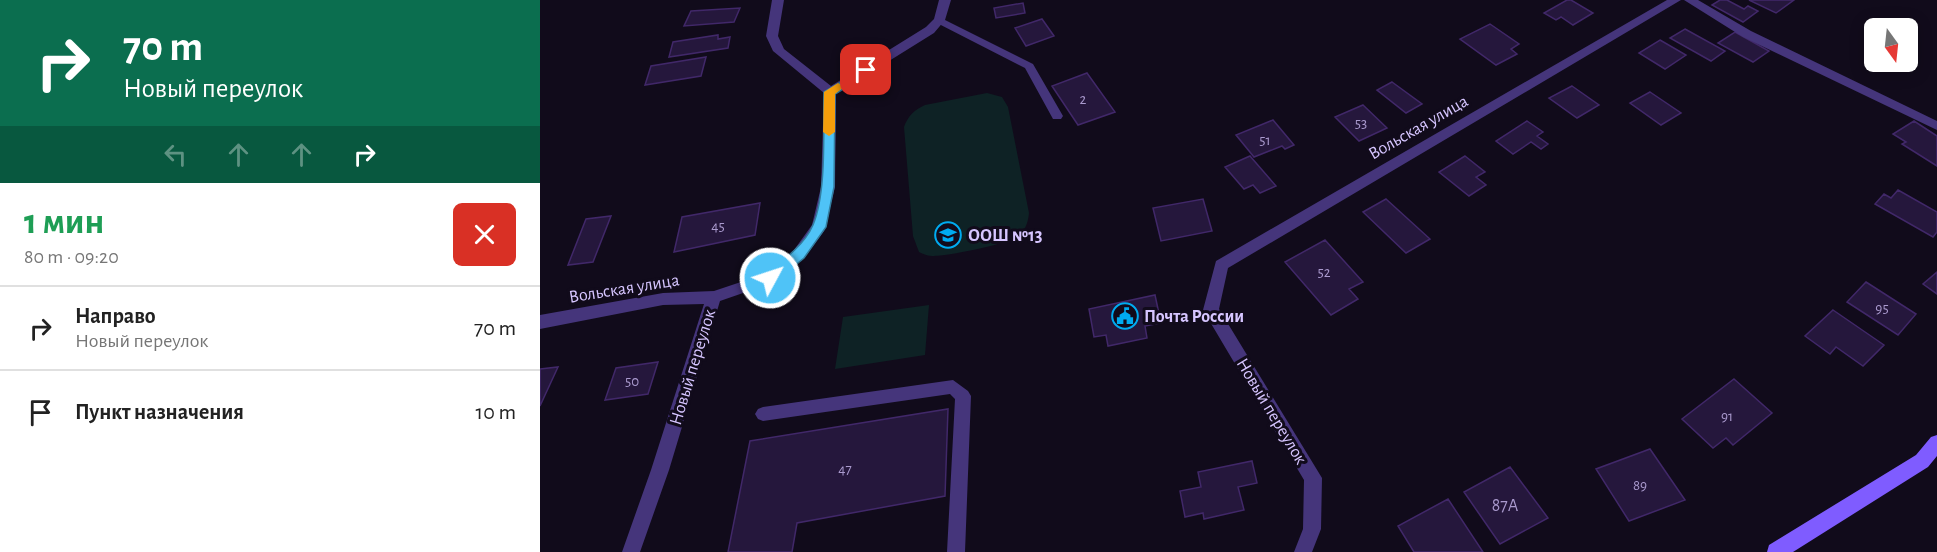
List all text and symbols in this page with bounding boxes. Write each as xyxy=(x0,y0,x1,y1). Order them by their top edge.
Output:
north arrow xyxy=(1864,18,1918,72)
map controls xyxy=(1864,18,1918,72)
icon: right xyxy=(24,24,102,102)
text: 70 m xyxy=(123,26,203,68)
pin xyxy=(840,44,891,95)
icon: arrive xyxy=(849,53,882,86)
text: Новый переулок xyxy=(123,75,303,102)
house number: 2 xyxy=(1080,92,1087,107)
street label: Вольская улица xyxy=(1366,92,1471,164)
house number: 53 xyxy=(1355,116,1367,131)
house number: 51 xyxy=(1259,133,1271,148)
icon: left xyxy=(159,138,192,171)
icon: ahead xyxy=(222,138,255,171)
icon: ahead xyxy=(285,138,318,171)
icon: right xyxy=(348,138,381,171)
button: close xyxy=(453,203,516,266)
text: 1 мин xyxy=(24,204,104,240)
house number: 45 xyxy=(711,219,725,234)
school or university icon: ООШ №13 xyxy=(933,220,963,250)
place label: ООШ №13 xyxy=(968,227,1043,245)
position arrow xyxy=(738,246,802,310)
text: 80 m · 09:20 xyxy=(24,247,119,267)
house number: 52 xyxy=(1317,265,1331,280)
street label: Вольская улица xyxy=(568,271,681,307)
public building icon: Почта России xyxy=(1110,301,1140,331)
house number: 95 xyxy=(1875,301,1889,316)
text: Направо xyxy=(75,305,156,327)
street label: Новый переулок xyxy=(667,307,719,427)
place label: Почта России xyxy=(1144,308,1244,326)
icon: right xyxy=(24,312,57,345)
text: 70 m xyxy=(474,317,516,339)
text: Новый переулок xyxy=(75,331,208,351)
street label: Новый переулок xyxy=(1232,355,1310,468)
house number: 50 xyxy=(625,374,639,389)
icon: arrive xyxy=(24,396,57,429)
text: Пункт назначения xyxy=(75,401,244,423)
text: 10 m xyxy=(476,401,516,423)
house number: 91 xyxy=(1721,409,1733,424)
house number: 47 xyxy=(838,462,852,477)
house number: 89 xyxy=(1633,478,1647,493)
house number: 87А xyxy=(1492,497,1519,515)

